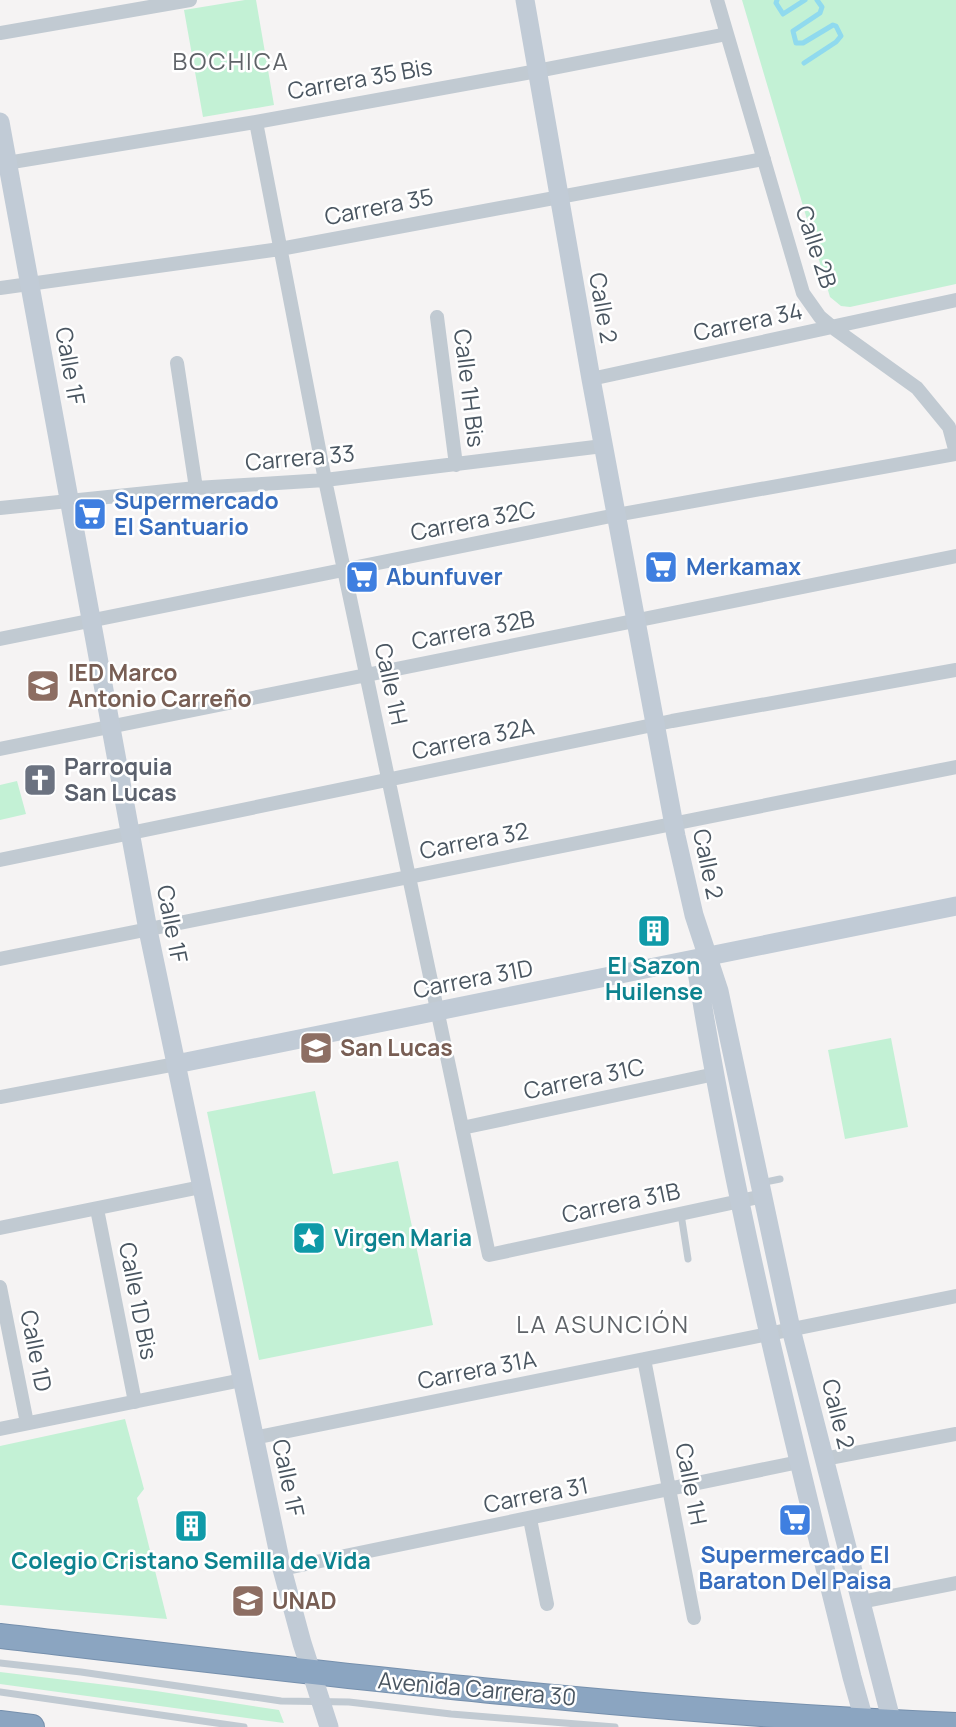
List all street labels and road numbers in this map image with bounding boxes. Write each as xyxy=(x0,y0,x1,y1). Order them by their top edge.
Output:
street label: Carrera 35 Bis xyxy=(285,50,435,106)
street label: Carrera 35 xyxy=(322,180,436,232)
street label: Calle 2B xyxy=(789,201,845,292)
street label: Calle 2 xyxy=(582,270,626,346)
street label: Carrera 34 xyxy=(690,294,805,348)
street label: Calle 1F xyxy=(48,324,94,408)
street label: Calle 1H Bis xyxy=(447,327,493,449)
street label: Carrera 33 xyxy=(244,436,356,478)
street label: Carrera 32C xyxy=(408,492,538,548)
street label: Carrera 32B xyxy=(409,601,537,657)
street label: Calle 1H xyxy=(368,640,416,728)
street label: Carrera 32A xyxy=(409,709,537,767)
street label: Carrera 32 xyxy=(417,814,531,866)
street label: Calle 2 xyxy=(686,826,732,902)
street label: Calle 1F xyxy=(150,882,196,966)
street label: Carrera 31D xyxy=(410,951,535,1005)
street label: Carrera 31C xyxy=(521,1050,647,1106)
street label: Carrera 31B xyxy=(559,1174,683,1230)
street label: Calle 1D Bis xyxy=(112,1240,166,1362)
street label: Calle 1D xyxy=(13,1307,61,1394)
street label: Carrera 31A xyxy=(415,1342,539,1396)
street label: Calle 2 xyxy=(815,1375,863,1452)
street label: Calle 1F xyxy=(265,1436,313,1520)
street label: Calle 1H xyxy=(668,1440,716,1527)
street label: Carrera 31 xyxy=(481,1468,591,1520)
street label: Avenida Carrera 30 xyxy=(377,1663,578,1713)

